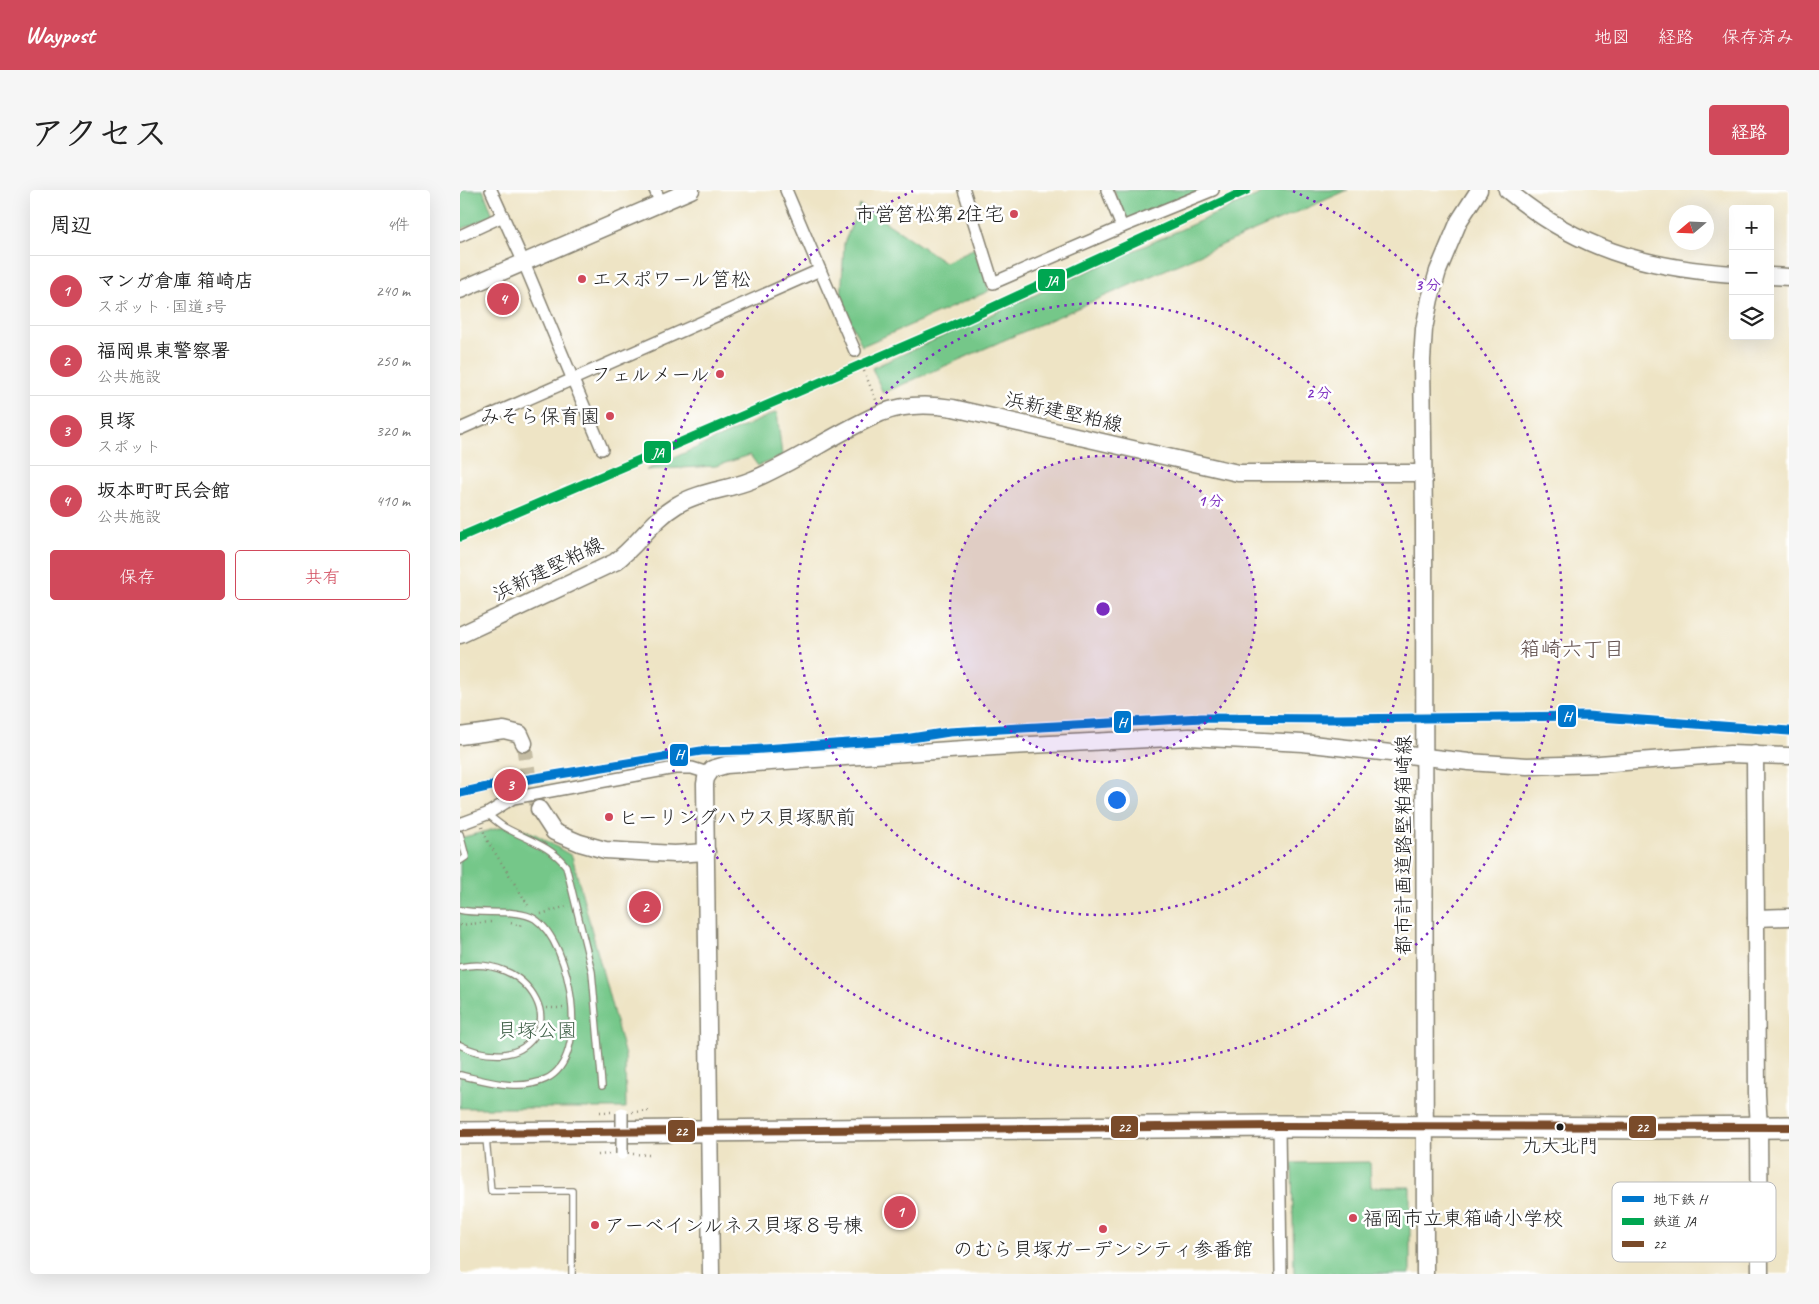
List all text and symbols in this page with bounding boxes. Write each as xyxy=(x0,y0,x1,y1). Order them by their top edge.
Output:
text: Waypost xyxy=(25,20,95,50)
text: 地図 xyxy=(1594,26,1630,48)
text: 経路 xyxy=(1658,26,1694,48)
text: 保存済み xyxy=(1722,26,1794,48)
button: 経路 xyxy=(1709,105,1789,155)
text: アクセス xyxy=(30,111,168,156)
place label: 市営筥松第2住宅 xyxy=(855,202,1004,227)
north arrow xyxy=(1669,205,1714,250)
map controls xyxy=(1729,205,1774,340)
button: + xyxy=(1729,205,1774,250)
marker: 市営筥松第2住宅 xyxy=(1008,208,1020,220)
text: 周辺 xyxy=(50,212,92,238)
text: 4件 xyxy=(387,215,410,235)
button: − xyxy=(1729,250,1774,295)
place label: エスポワール筥松 xyxy=(592,267,751,292)
line badge: JA xyxy=(1037,268,1066,292)
text: マンガ倉庫 箱崎店 xyxy=(97,269,254,293)
text: JA xyxy=(1045,272,1059,289)
marker: エスポワール筥松 xyxy=(576,273,588,285)
text: 3 分 xyxy=(1415,276,1441,295)
pin: 4 xyxy=(487,280,519,318)
text: 1 xyxy=(62,281,70,301)
text: 240 m xyxy=(376,281,410,301)
button: layers xyxy=(1729,295,1774,340)
text: スポット · 国道3号 xyxy=(97,297,227,317)
text: 福岡県東警察署 xyxy=(97,339,230,363)
text: 2 xyxy=(62,351,70,371)
text: 250 m xyxy=(376,351,410,371)
place label: フェルメール xyxy=(591,362,710,387)
text: 公共施設 xyxy=(97,367,161,387)
marker: フェルメール xyxy=(714,368,726,380)
text: 2 分 xyxy=(1306,384,1332,403)
street label: 浜新建堅粕線 xyxy=(1003,386,1125,438)
place label: みそら保育園 xyxy=(480,404,600,429)
text: 貝塚 xyxy=(97,409,135,433)
marker: みそら保育園 xyxy=(604,410,616,422)
text: 3 xyxy=(62,421,70,441)
text: 320 m xyxy=(376,421,410,441)
text: スポット xyxy=(97,437,161,457)
line badge: JA xyxy=(643,440,672,464)
text: JA xyxy=(651,444,665,461)
text: 坂本町町民会館 xyxy=(97,479,230,503)
text: 4 xyxy=(62,491,70,511)
text: 410 m xyxy=(376,491,410,511)
text: 1 分 xyxy=(1198,492,1224,511)
text: 公共施設 xyxy=(97,507,161,527)
street label: 浜新建堅粕線 xyxy=(489,531,607,607)
button: 保存 xyxy=(50,550,225,600)
button: 共有 xyxy=(235,550,410,600)
centre of rings xyxy=(1094,600,1112,618)
district label: 箱崎六丁目 xyxy=(1520,636,1625,662)
line badge: H xyxy=(1557,704,1577,728)
text: H xyxy=(1563,708,1574,725)
line badge: H xyxy=(1113,710,1132,734)
text: H xyxy=(1118,714,1129,731)
street label: 都市計画道路堅粕箱崎線 xyxy=(1391,735,1416,955)
line badge: H xyxy=(669,743,689,767)
text: H xyxy=(675,746,686,763)
pin: 3 xyxy=(494,766,526,804)
your location xyxy=(1104,787,1130,813)
place label: ヒーリングハウス貝塚駅前 xyxy=(619,805,856,830)
marker: ヒーリングハウス貝塚駅前 xyxy=(603,811,615,823)
pin: 2 xyxy=(629,888,661,926)
park label: 貝塚公園 xyxy=(497,1018,577,1043)
line badge: 22 xyxy=(1110,1115,1139,1139)
line badge: 22 xyxy=(1628,1115,1657,1139)
line badge: 22 xyxy=(667,1119,696,1143)
text: 22 xyxy=(1118,1119,1132,1136)
text: 22 xyxy=(1636,1119,1650,1136)
marker: 九大北門 xyxy=(1555,1122,1565,1132)
text: 22 xyxy=(675,1123,689,1140)
place label: 九大北門 xyxy=(1522,1134,1598,1158)
legend xyxy=(1612,1182,1776,1262)
text: 地下鉄 H xyxy=(1653,1191,1708,1208)
pin: 1 xyxy=(884,1193,916,1231)
place label: 福岡市立東箱崎小学校 xyxy=(1363,1206,1563,1231)
marker: 福岡市立東箱崎小学校 xyxy=(1347,1212,1359,1224)
place label: アーベインルネス貝塚８号棟 xyxy=(605,1213,863,1238)
text: 鉄道 JA xyxy=(1653,1213,1697,1230)
marker: アーベインルネス貝塚８号棟 xyxy=(589,1219,601,1231)
marker: のむら貝塚ガーデンシティ参番館 xyxy=(1097,1223,1109,1235)
text: 22 xyxy=(1653,1236,1667,1253)
place label: のむら貝塚ガーデンシティ参番館 xyxy=(953,1237,1253,1262)

